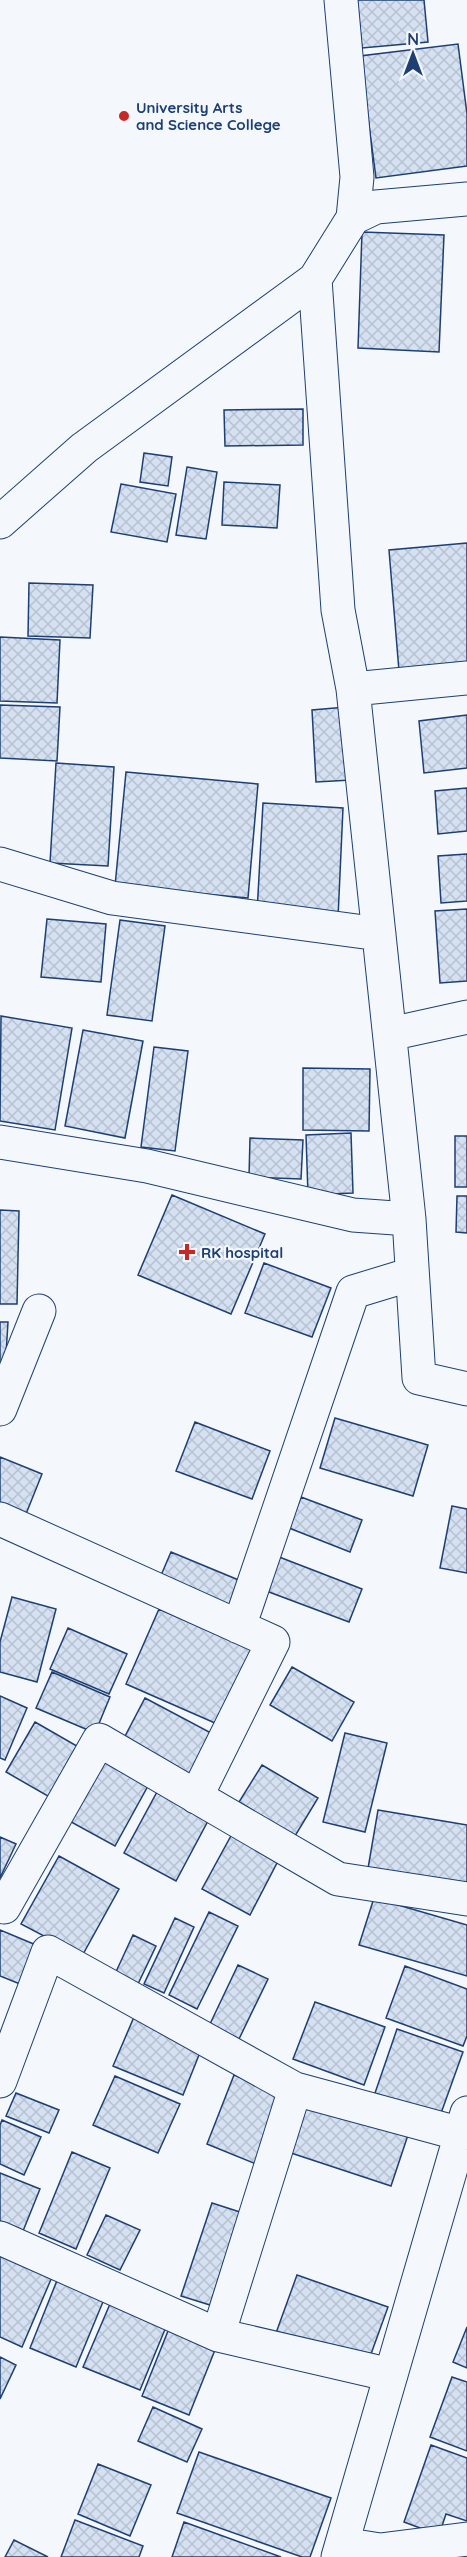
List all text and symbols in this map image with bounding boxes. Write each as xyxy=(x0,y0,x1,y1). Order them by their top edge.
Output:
north arrow xyxy=(383,24,443,84)
text: N xyxy=(407,29,419,49)
place label: University Arts and Science College xyxy=(136,98,281,134)
marker: University Arts and Science College xyxy=(117,109,131,123)
marker: RK hospital xyxy=(178,1243,196,1261)
place label: RK hospital xyxy=(201,1243,283,1262)

